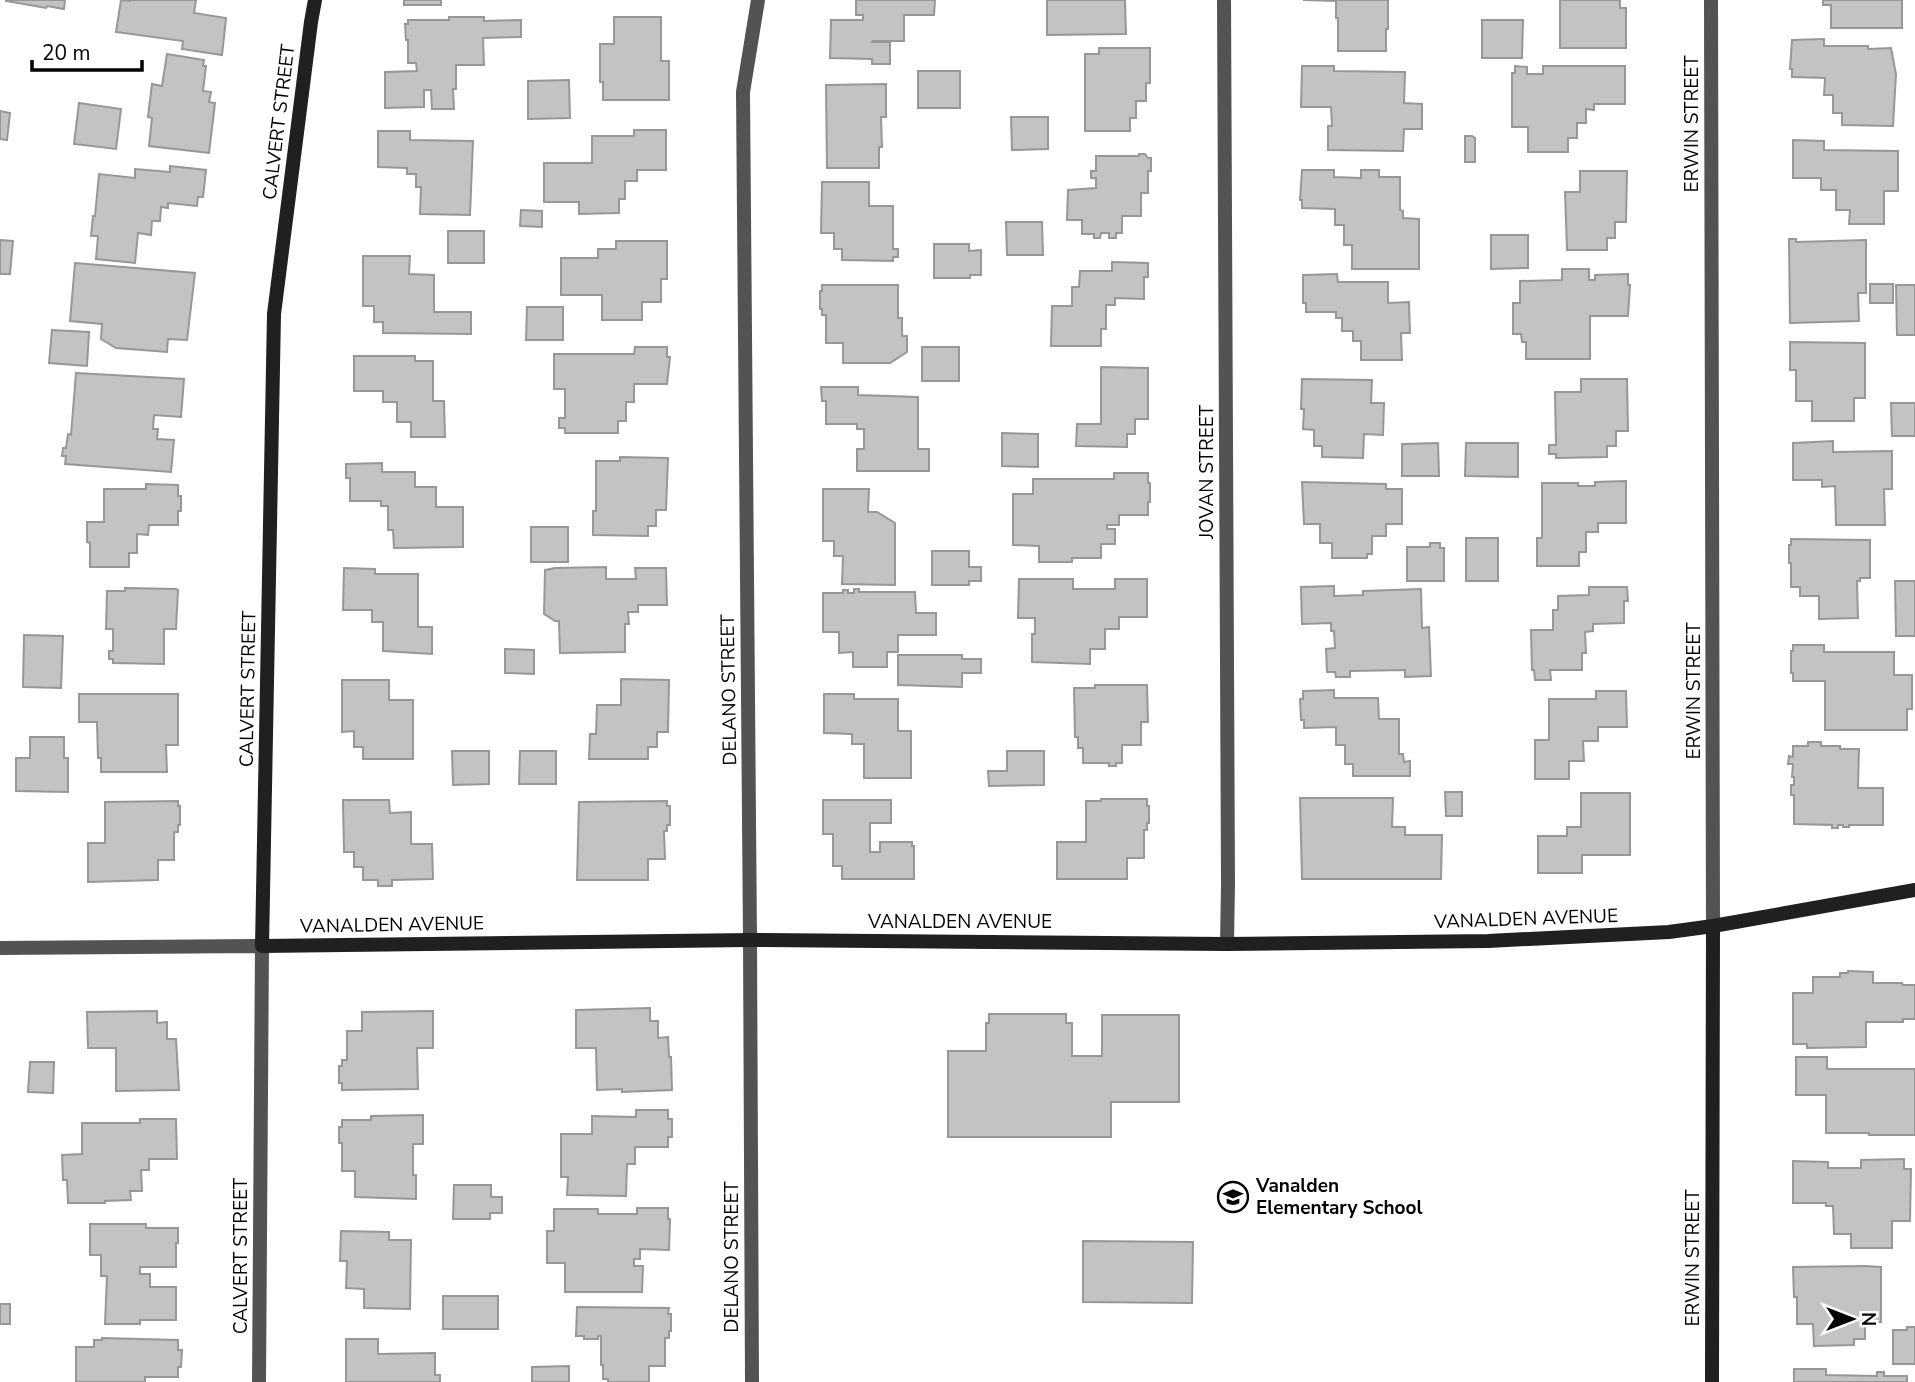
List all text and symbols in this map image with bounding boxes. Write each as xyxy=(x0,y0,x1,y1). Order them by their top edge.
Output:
scale bar xyxy=(32,28,142,72)
text: 20 m xyxy=(42,39,91,67)
street label: CALVERT STREET xyxy=(257,42,302,201)
street label: ERWIN STREET xyxy=(1679,55,1705,193)
street label: JOVAN STREET xyxy=(1194,404,1220,540)
street label: CALVERT STREET xyxy=(234,610,262,767)
street label: DELANO STREET xyxy=(715,614,743,766)
street label: ERWIN STREET xyxy=(1681,622,1707,760)
street label: VANALDEN AVENUE xyxy=(1433,903,1618,935)
street label: VANALDEN AVENUE xyxy=(867,909,1052,935)
street label: VANALDEN AVENUE xyxy=(299,910,484,940)
place label: Vanalden Elementary School xyxy=(1255,1173,1423,1221)
street label: CALVERT STREET xyxy=(228,1177,254,1334)
school or university icon: Vanalden Elementary School xyxy=(1216,1180,1250,1214)
street label: DELANO STREET xyxy=(719,1181,745,1333)
street label: ERWIN STREET xyxy=(1680,1189,1706,1327)
north arrow xyxy=(1817,1284,1887,1354)
text: N xyxy=(1855,1312,1881,1326)

